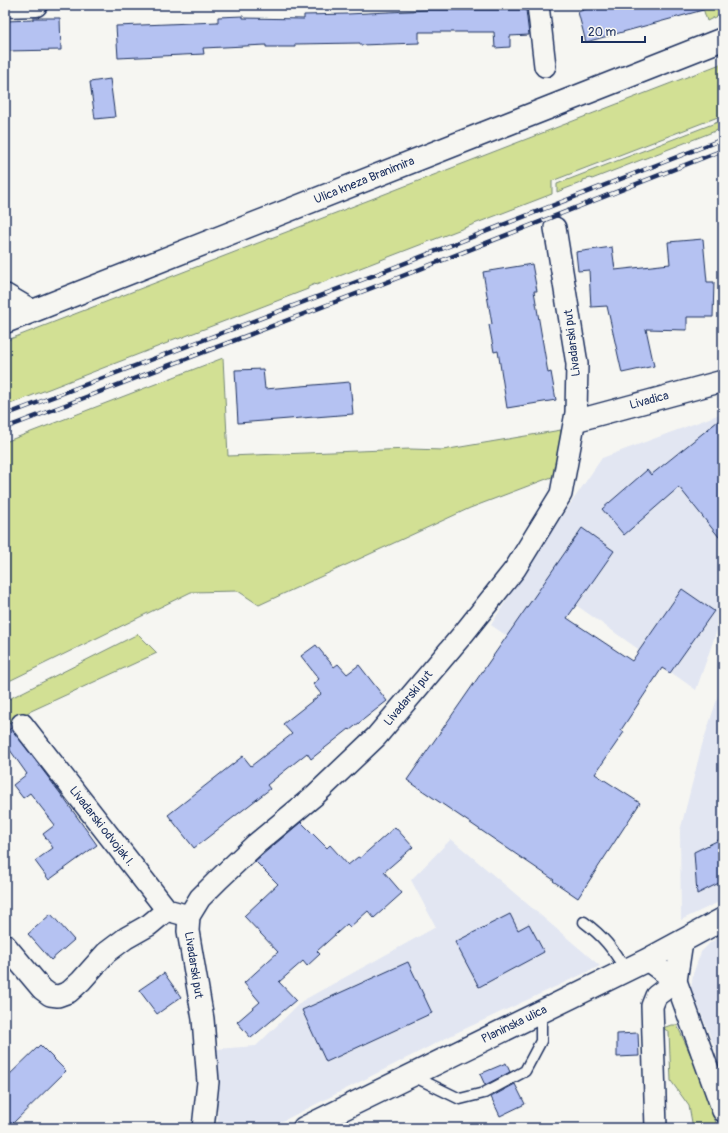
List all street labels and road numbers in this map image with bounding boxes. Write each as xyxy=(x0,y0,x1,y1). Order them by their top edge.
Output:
street label: Ulica kneza Branimira xyxy=(312,153,417,207)
street label: Livadarski put xyxy=(561,308,584,377)
street label: Livadica xyxy=(628,388,671,413)
street label: Livadarski put xyxy=(381,667,436,729)
street label: Livadarski odvojak I. xyxy=(66,783,137,869)
street label: Livadarski put xyxy=(181,931,206,1000)
street label: Planinska ulica xyxy=(479,1002,550,1047)

